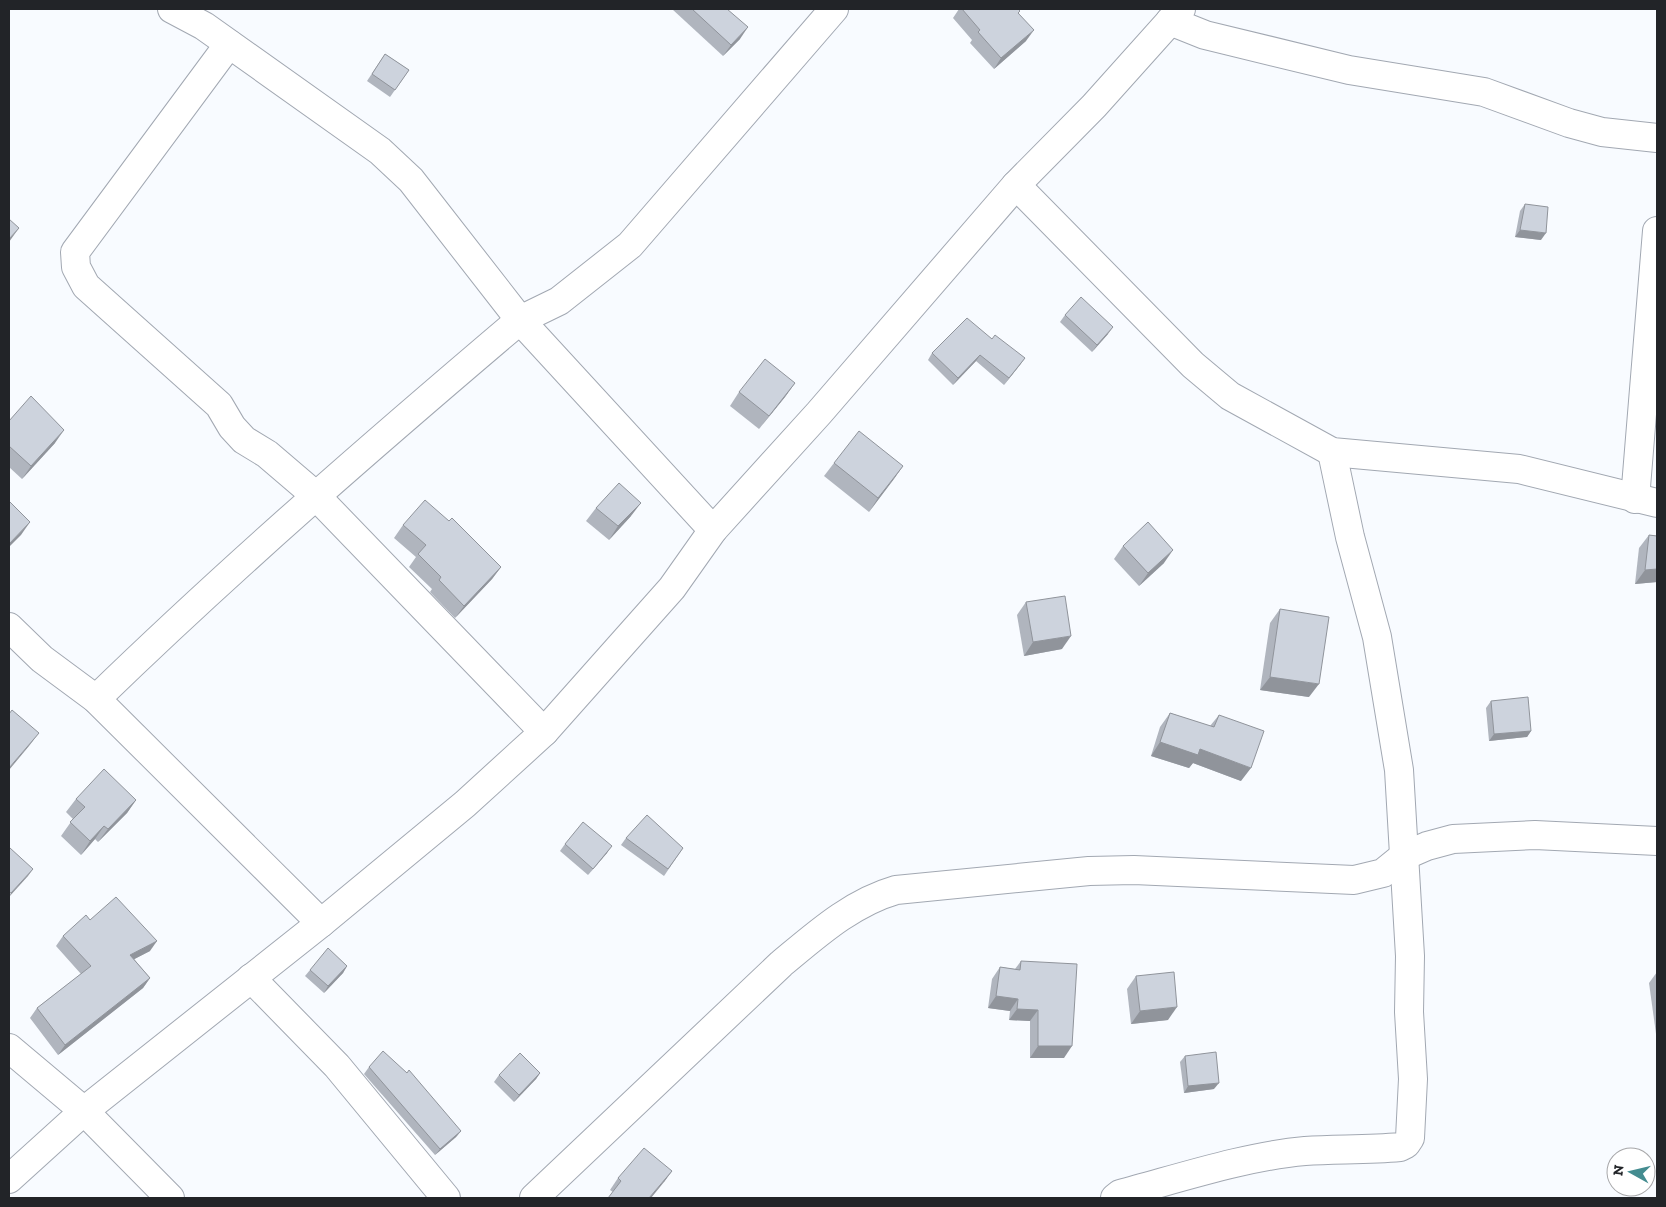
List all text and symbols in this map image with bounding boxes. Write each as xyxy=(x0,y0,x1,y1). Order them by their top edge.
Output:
north arrow xyxy=(1606,1147,1656,1197)
text: N xyxy=(1609,1163,1628,1177)

